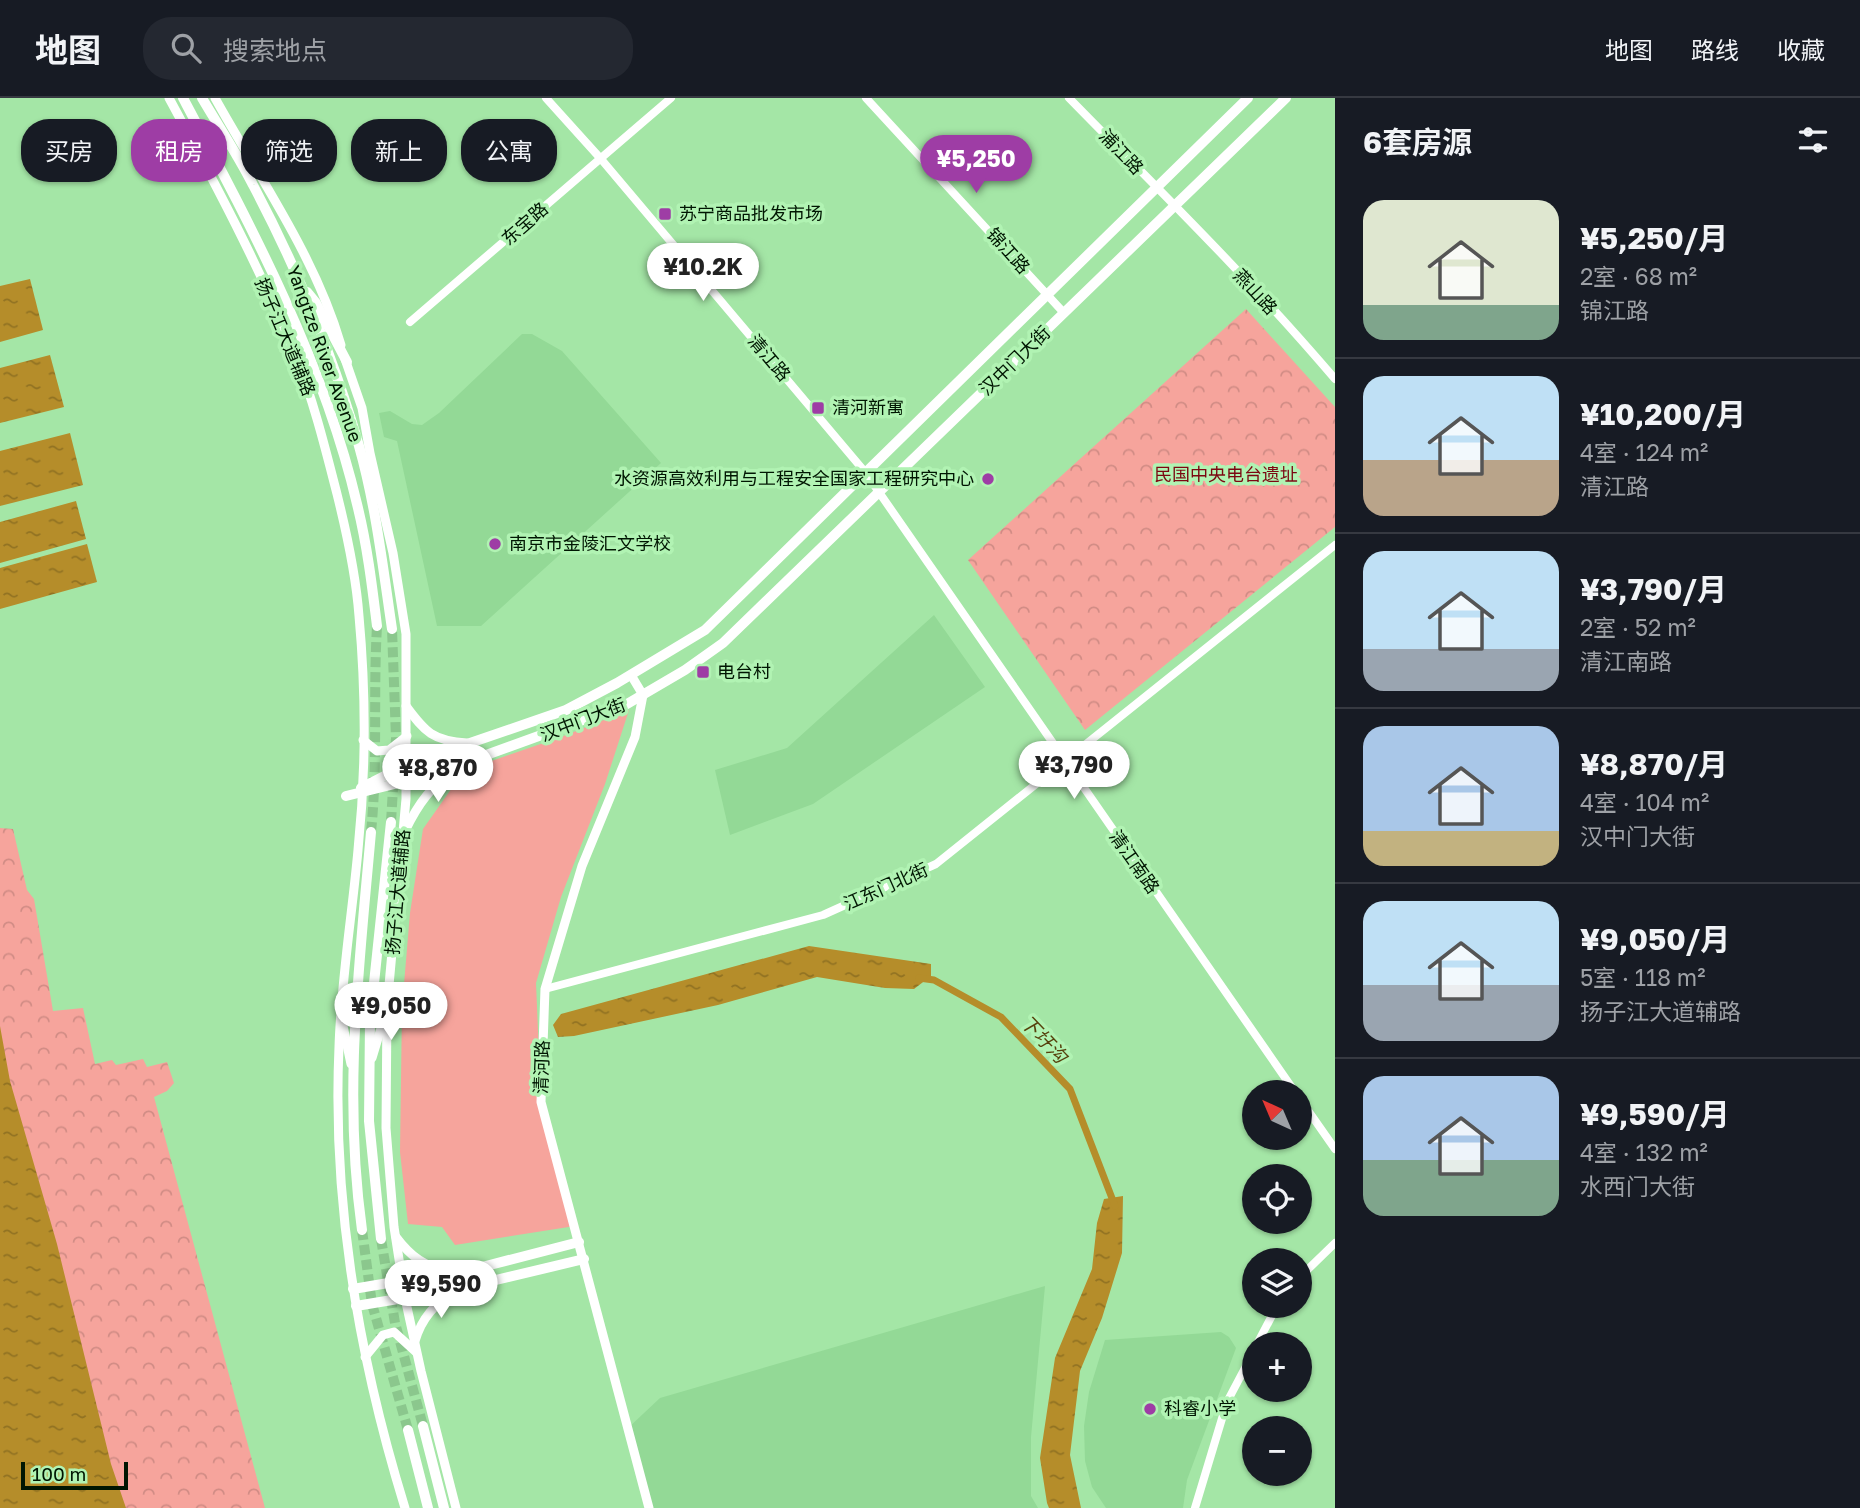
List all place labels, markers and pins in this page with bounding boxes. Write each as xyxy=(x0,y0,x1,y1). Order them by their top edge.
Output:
pin: ¥5,250 xyxy=(919,136,1033,195)
place label: 苏宁商品批发市场 xyxy=(679,202,823,224)
marker: 苏宁商品批发市场 xyxy=(657,206,673,222)
pin: ¥10.2K xyxy=(646,244,760,303)
place label: 清河新寓 xyxy=(832,396,904,418)
marker: 清河新寓 xyxy=(810,400,826,416)
place label: 水资源高效利用与工程安全国家工程研究中心 xyxy=(614,467,974,489)
marker: 水资源高效利用与工程安全国家工程研究中心 xyxy=(980,471,996,487)
place label: 南京市金陵汇文学校 xyxy=(509,532,671,554)
marker: 南京市金陵汇文学校 xyxy=(487,536,503,552)
place label: 电台村 xyxy=(717,660,771,682)
marker: 电台村 xyxy=(695,664,711,680)
pin: ¥3,790 xyxy=(1017,742,1131,801)
pin: ¥8,870 xyxy=(381,744,495,804)
pin: ¥9,050 xyxy=(334,982,448,1042)
pin: ¥9,590 xyxy=(384,1260,498,1320)
place label: 科睿小学 xyxy=(1164,1397,1236,1419)
marker: 科睿小学 xyxy=(1142,1401,1158,1417)

